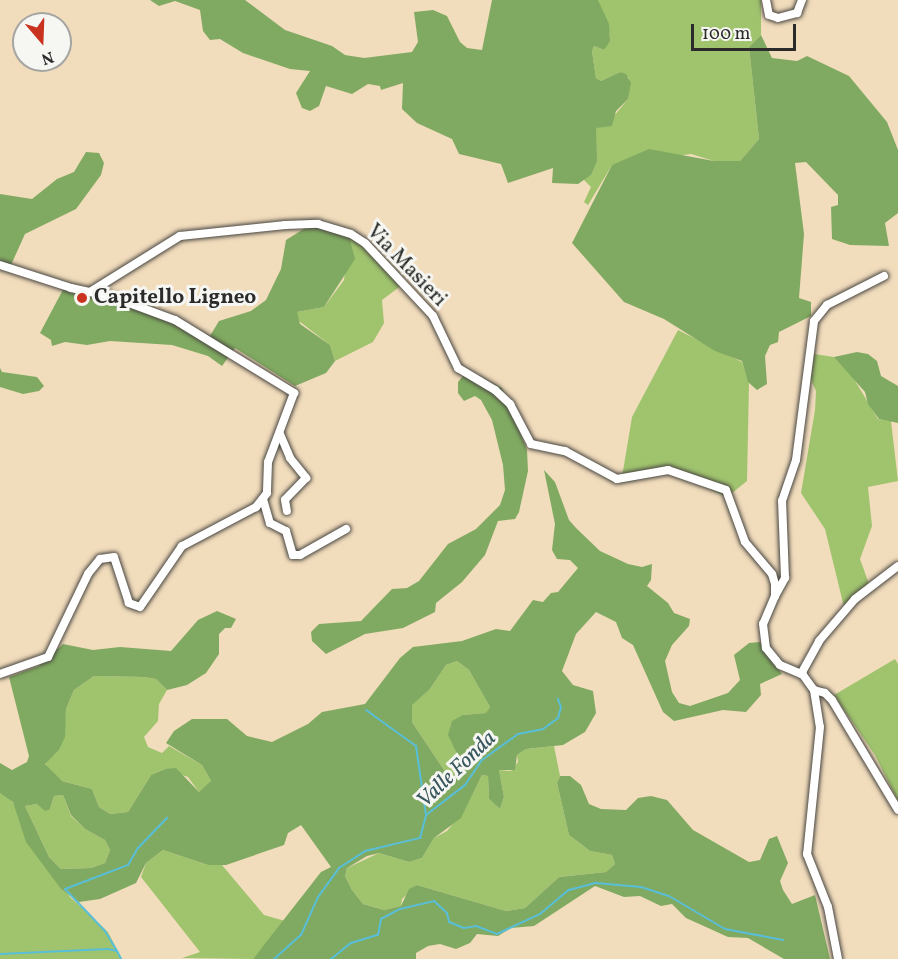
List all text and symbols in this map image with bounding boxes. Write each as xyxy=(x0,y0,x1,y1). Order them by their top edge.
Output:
north arrow xyxy=(12,12,72,72)
scale bar xyxy=(694,12,799,50)
text: 100 m xyxy=(702,22,751,47)
text: N xyxy=(38,45,56,69)
street label: Via Masieri xyxy=(361,220,451,312)
place label: Capitello Ligneo xyxy=(94,285,256,311)
marker: Capitello Ligneo xyxy=(75,291,89,305)
water label: Valle Fonda xyxy=(412,726,502,814)

